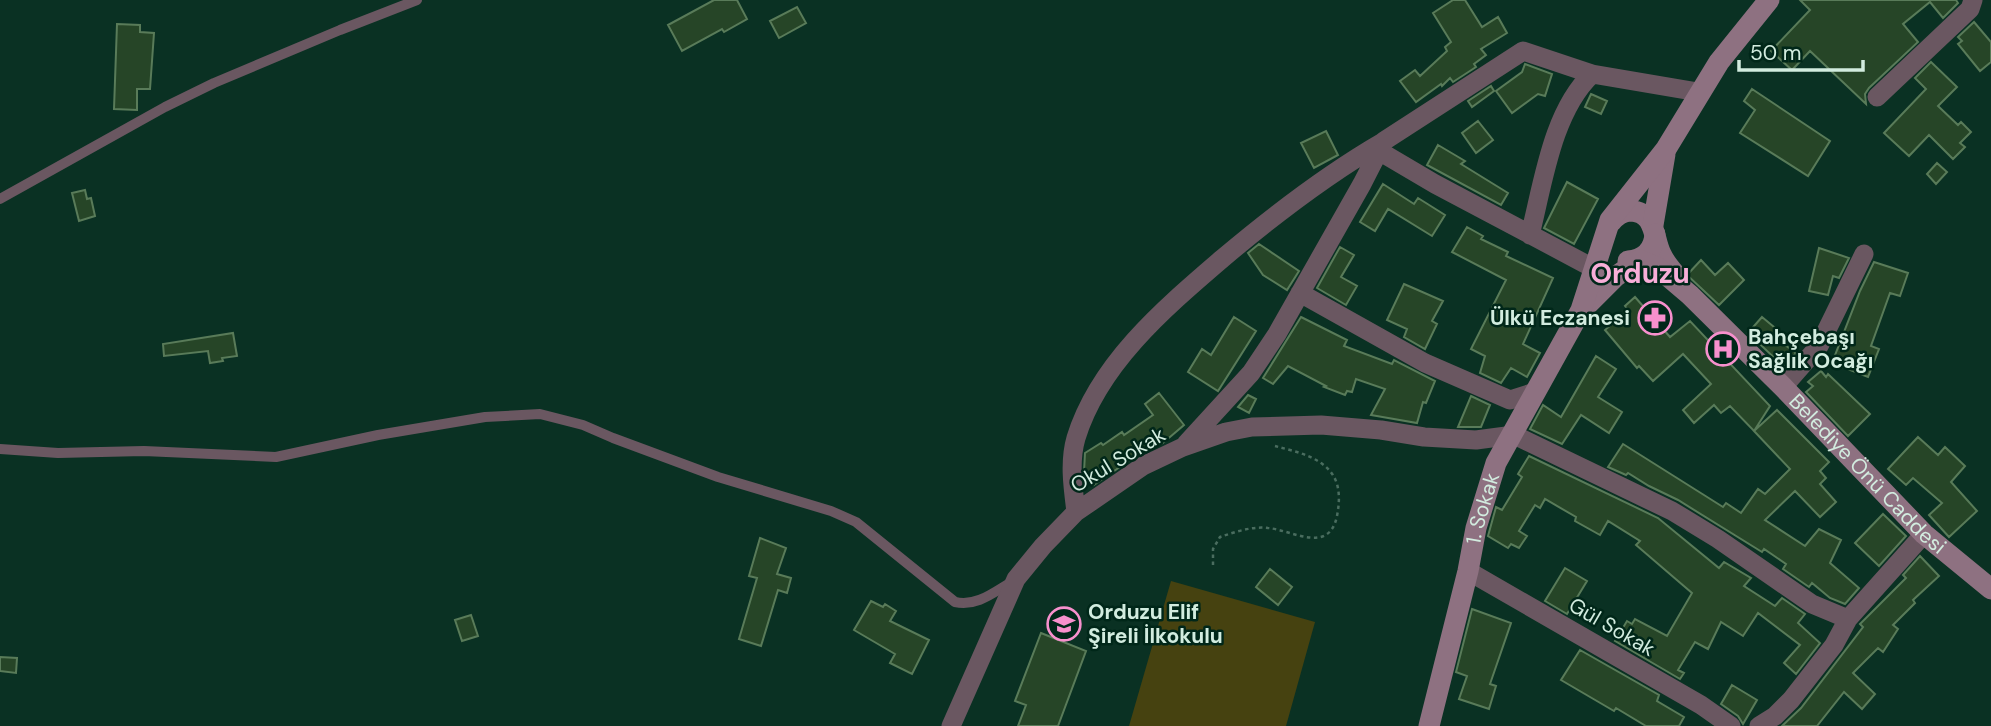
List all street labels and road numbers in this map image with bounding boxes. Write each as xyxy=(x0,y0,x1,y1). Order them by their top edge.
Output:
street label: Belediye Önü Caddesi xyxy=(1783,388,1952,560)
street label: Okul Sokak xyxy=(1065,420,1171,499)
street label: 1. Sokak xyxy=(1459,469,1506,547)
street label: Gül Sokak xyxy=(1564,591,1661,663)

